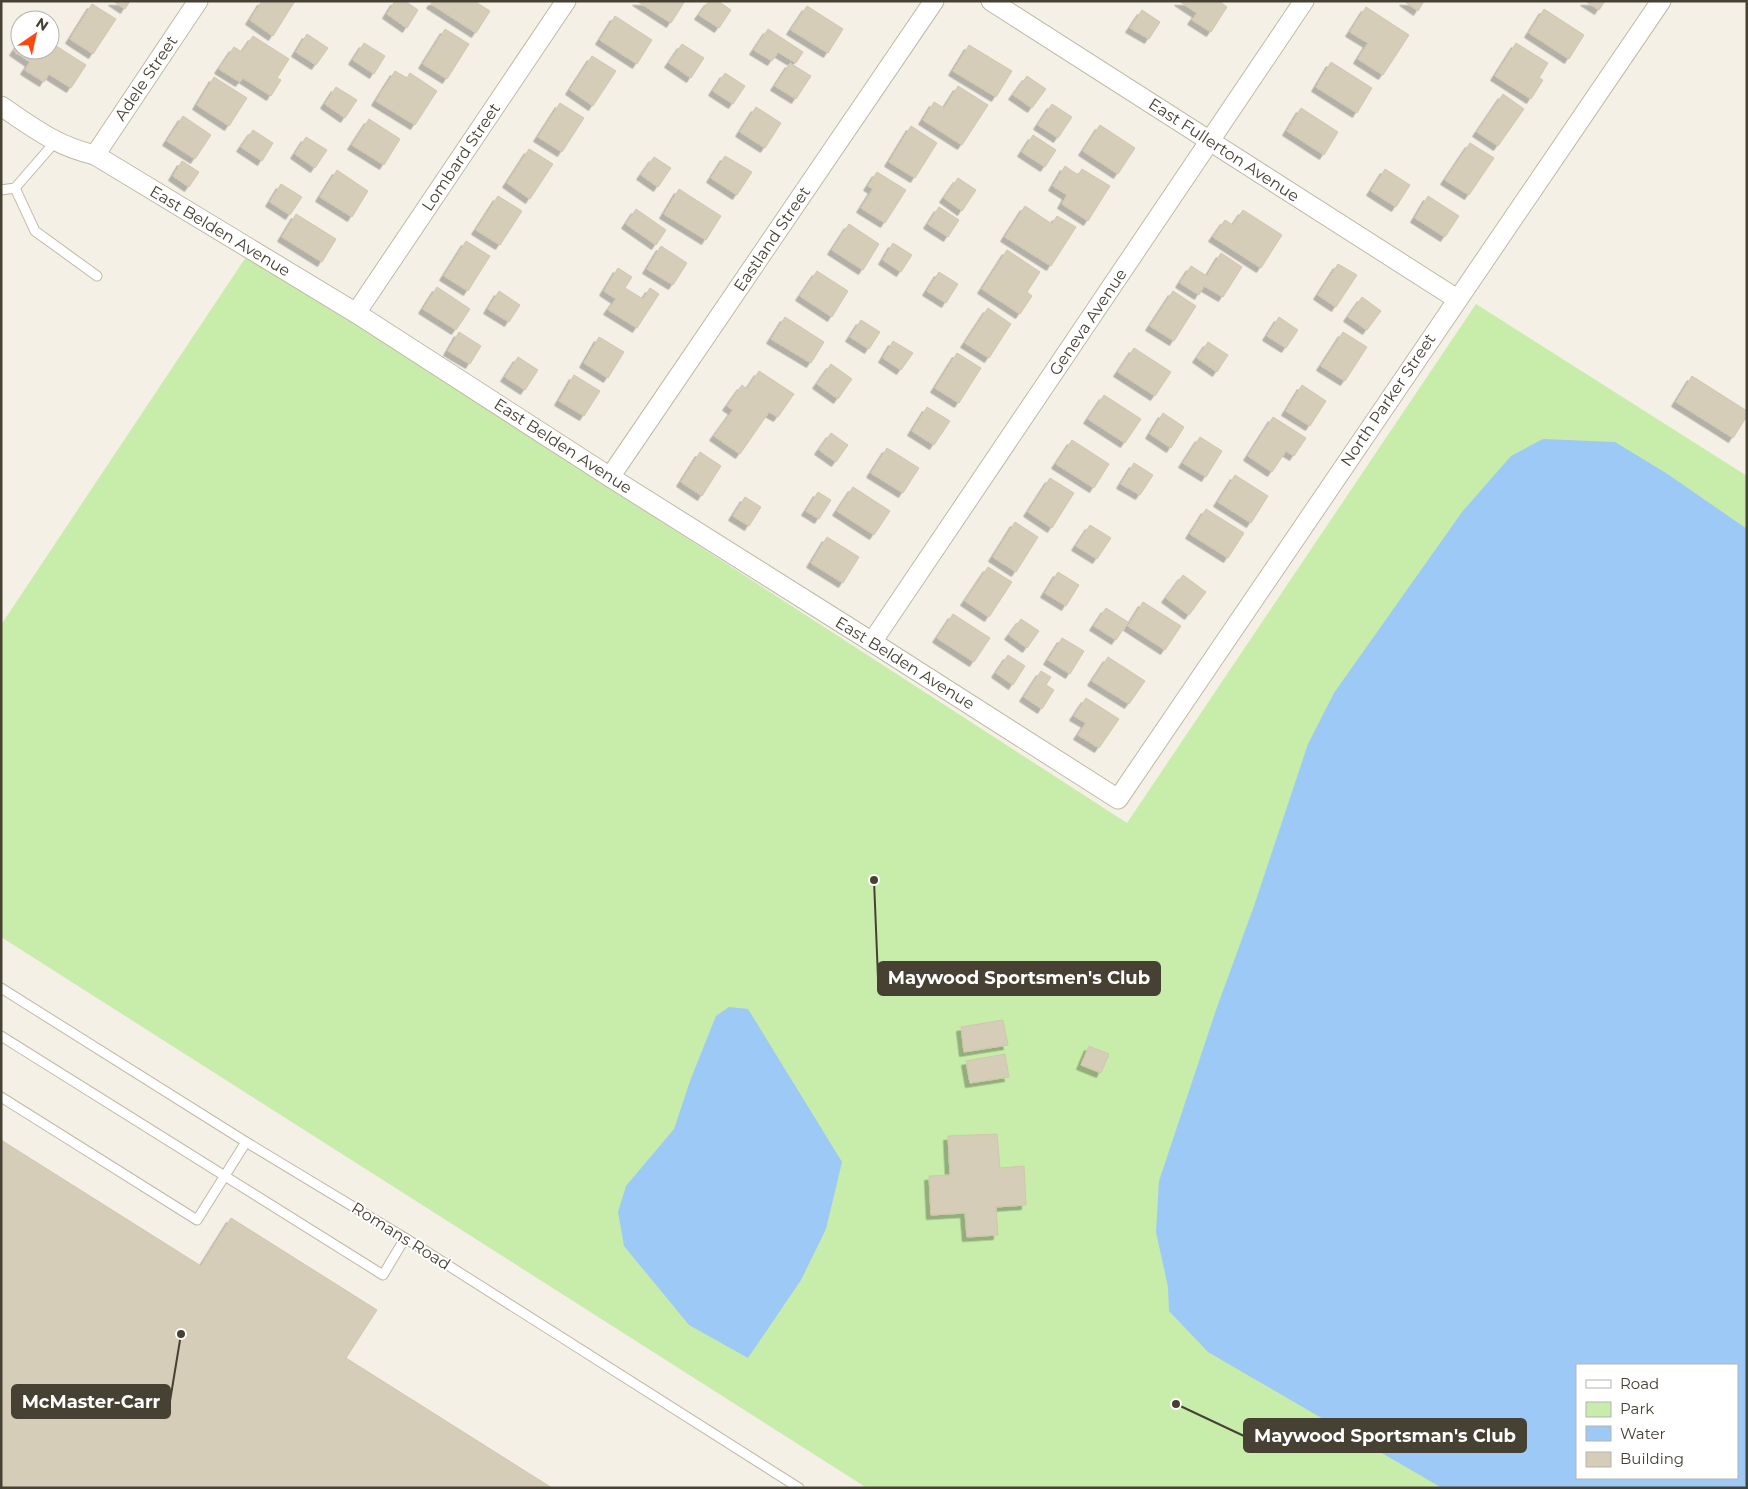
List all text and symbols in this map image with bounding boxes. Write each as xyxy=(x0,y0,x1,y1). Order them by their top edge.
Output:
north arrow xyxy=(10,10,60,60)
text: N xyxy=(33,14,52,35)
street label: Adele Street xyxy=(111,31,182,124)
street label: East Fullerton Avenue xyxy=(1145,94,1303,206)
street label: Lombard Street xyxy=(418,99,504,215)
street label: East Belden Avenue xyxy=(146,182,294,280)
street label: Eastland Street xyxy=(730,183,814,295)
street label: Geneva Avenue xyxy=(1045,265,1131,379)
street label: North Parker Street xyxy=(1336,330,1440,470)
street label: East Belden Avenue xyxy=(491,394,635,498)
street label: East Belden Avenue xyxy=(832,612,978,714)
callout: Maywood Sportsmen's Club xyxy=(878,962,1160,995)
text: Maywood Sportsmen's Club xyxy=(888,967,1150,989)
street label: Romans Road xyxy=(348,1198,454,1274)
legend xyxy=(1576,1364,1738,1479)
text: Road xyxy=(1620,1374,1659,1393)
callout: McMaster-Carr xyxy=(12,1385,170,1418)
text: McMaster-Carr xyxy=(22,1391,161,1413)
text: Park xyxy=(1620,1399,1654,1418)
callout: Maywood Sportsman's Club xyxy=(1244,1419,1526,1452)
text: Water xyxy=(1620,1424,1666,1443)
text: Maywood Sportsman's Club xyxy=(1254,1425,1516,1447)
text: Building xyxy=(1620,1449,1684,1468)

